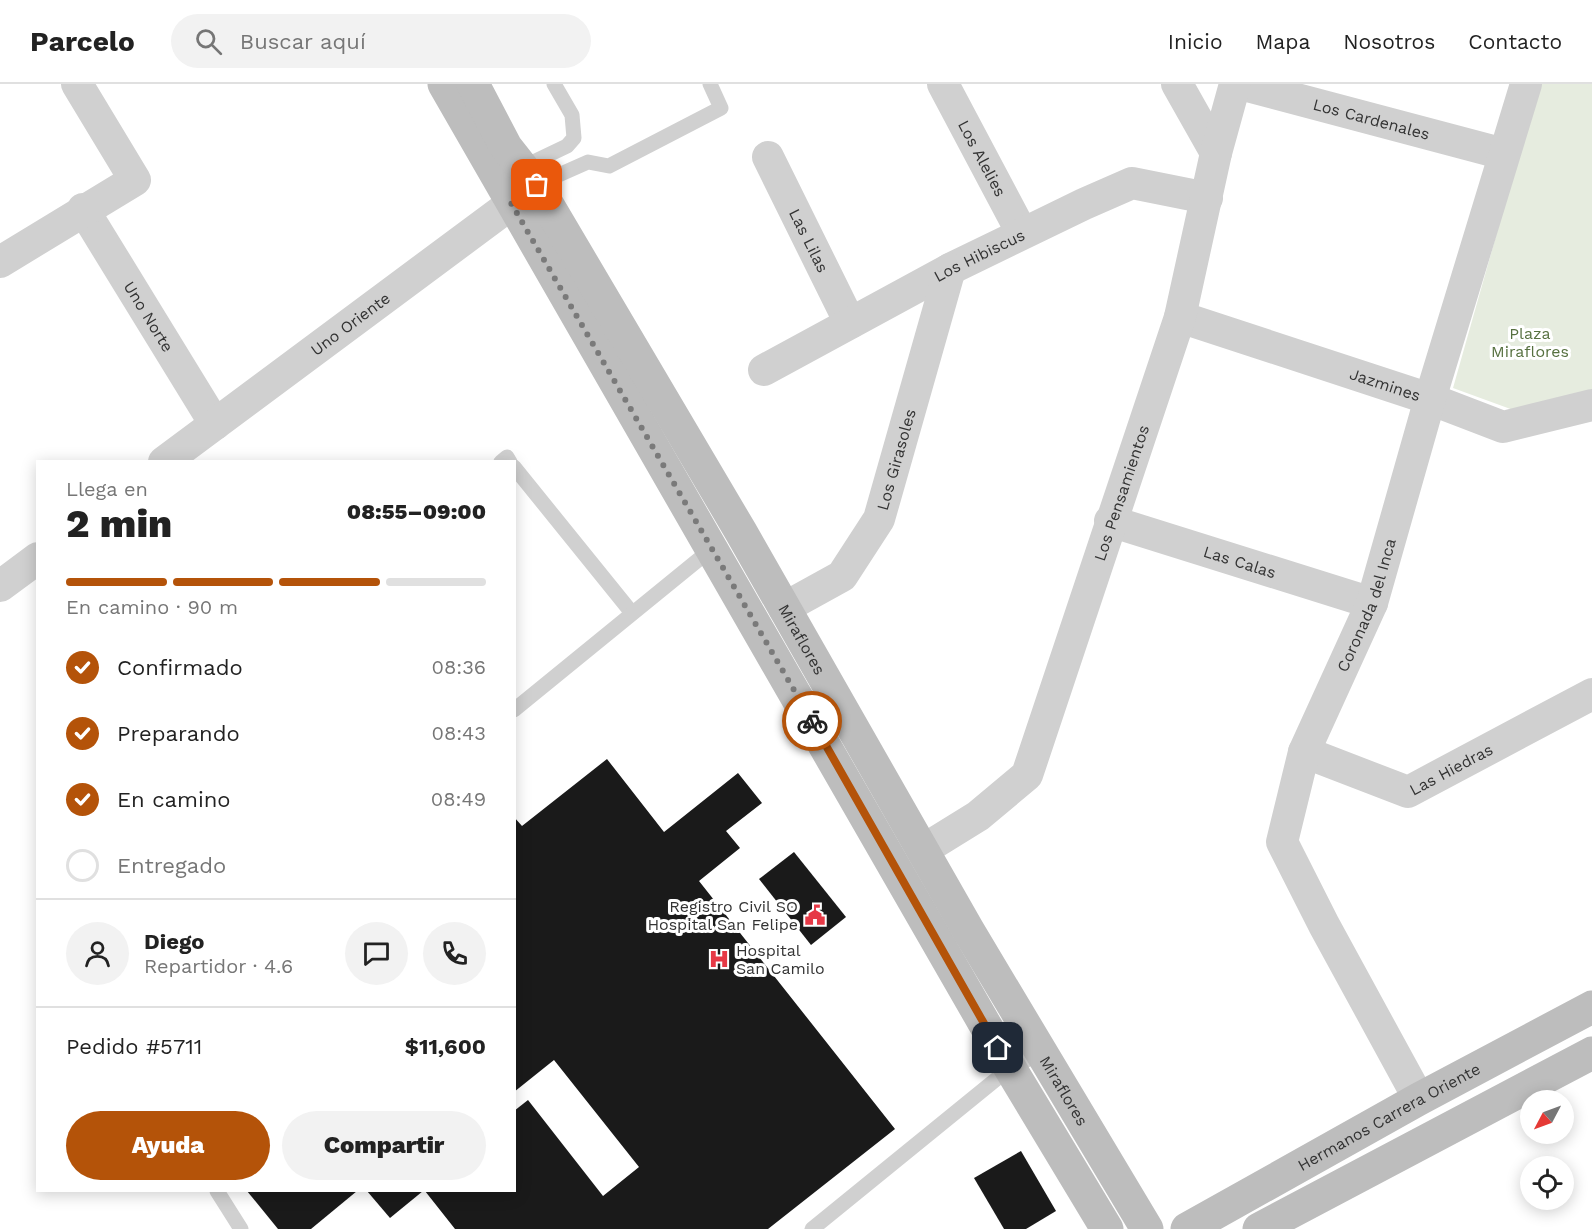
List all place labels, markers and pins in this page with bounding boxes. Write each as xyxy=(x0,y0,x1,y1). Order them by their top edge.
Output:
pin xyxy=(511,159,562,210)
place label: Registro Civil SO Hospital San Felipe xyxy=(647,897,798,934)
public building icon: Registro Civil SO Hospital San Felipe xyxy=(803,903,827,927)
place label: Hospital San Camilo xyxy=(736,941,825,978)
hospital icon: Hospital San Camilo xyxy=(707,947,731,971)
pin xyxy=(972,1022,1023,1073)

